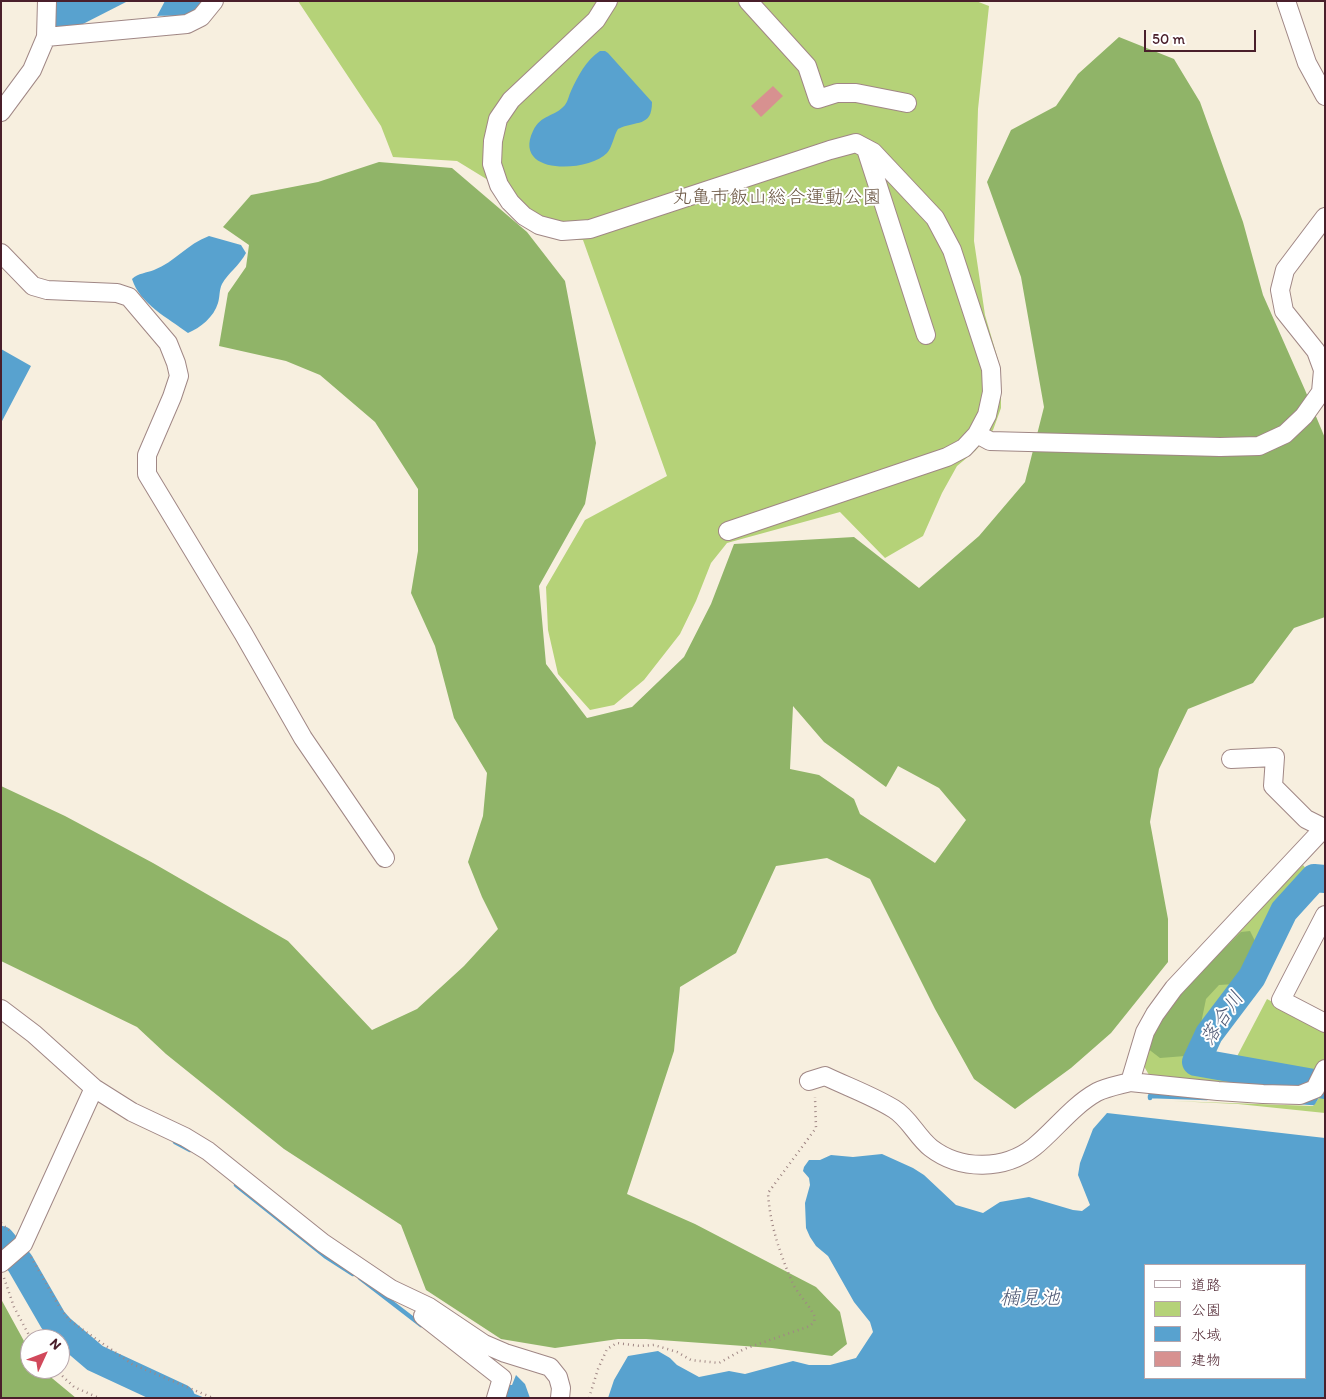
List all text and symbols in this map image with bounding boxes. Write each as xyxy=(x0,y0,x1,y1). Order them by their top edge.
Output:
scale bar xyxy=(1146,20,1258,52)
text: 50 m xyxy=(1152,30,1185,48)
park label: 丸亀市飯山総合運動公園 xyxy=(673,187,881,209)
water label: 落合川 xyxy=(1196,987,1250,1051)
legend xyxy=(1144,1264,1306,1379)
text: 道路 xyxy=(1191,1276,1221,1294)
water label: 楠見池 xyxy=(1000,1287,1060,1311)
text: 公園 xyxy=(1191,1301,1221,1319)
text: 水域 xyxy=(1191,1326,1221,1344)
north arrow xyxy=(20,1329,70,1379)
text: N xyxy=(46,1335,65,1353)
text: 建物 xyxy=(1191,1351,1221,1369)

